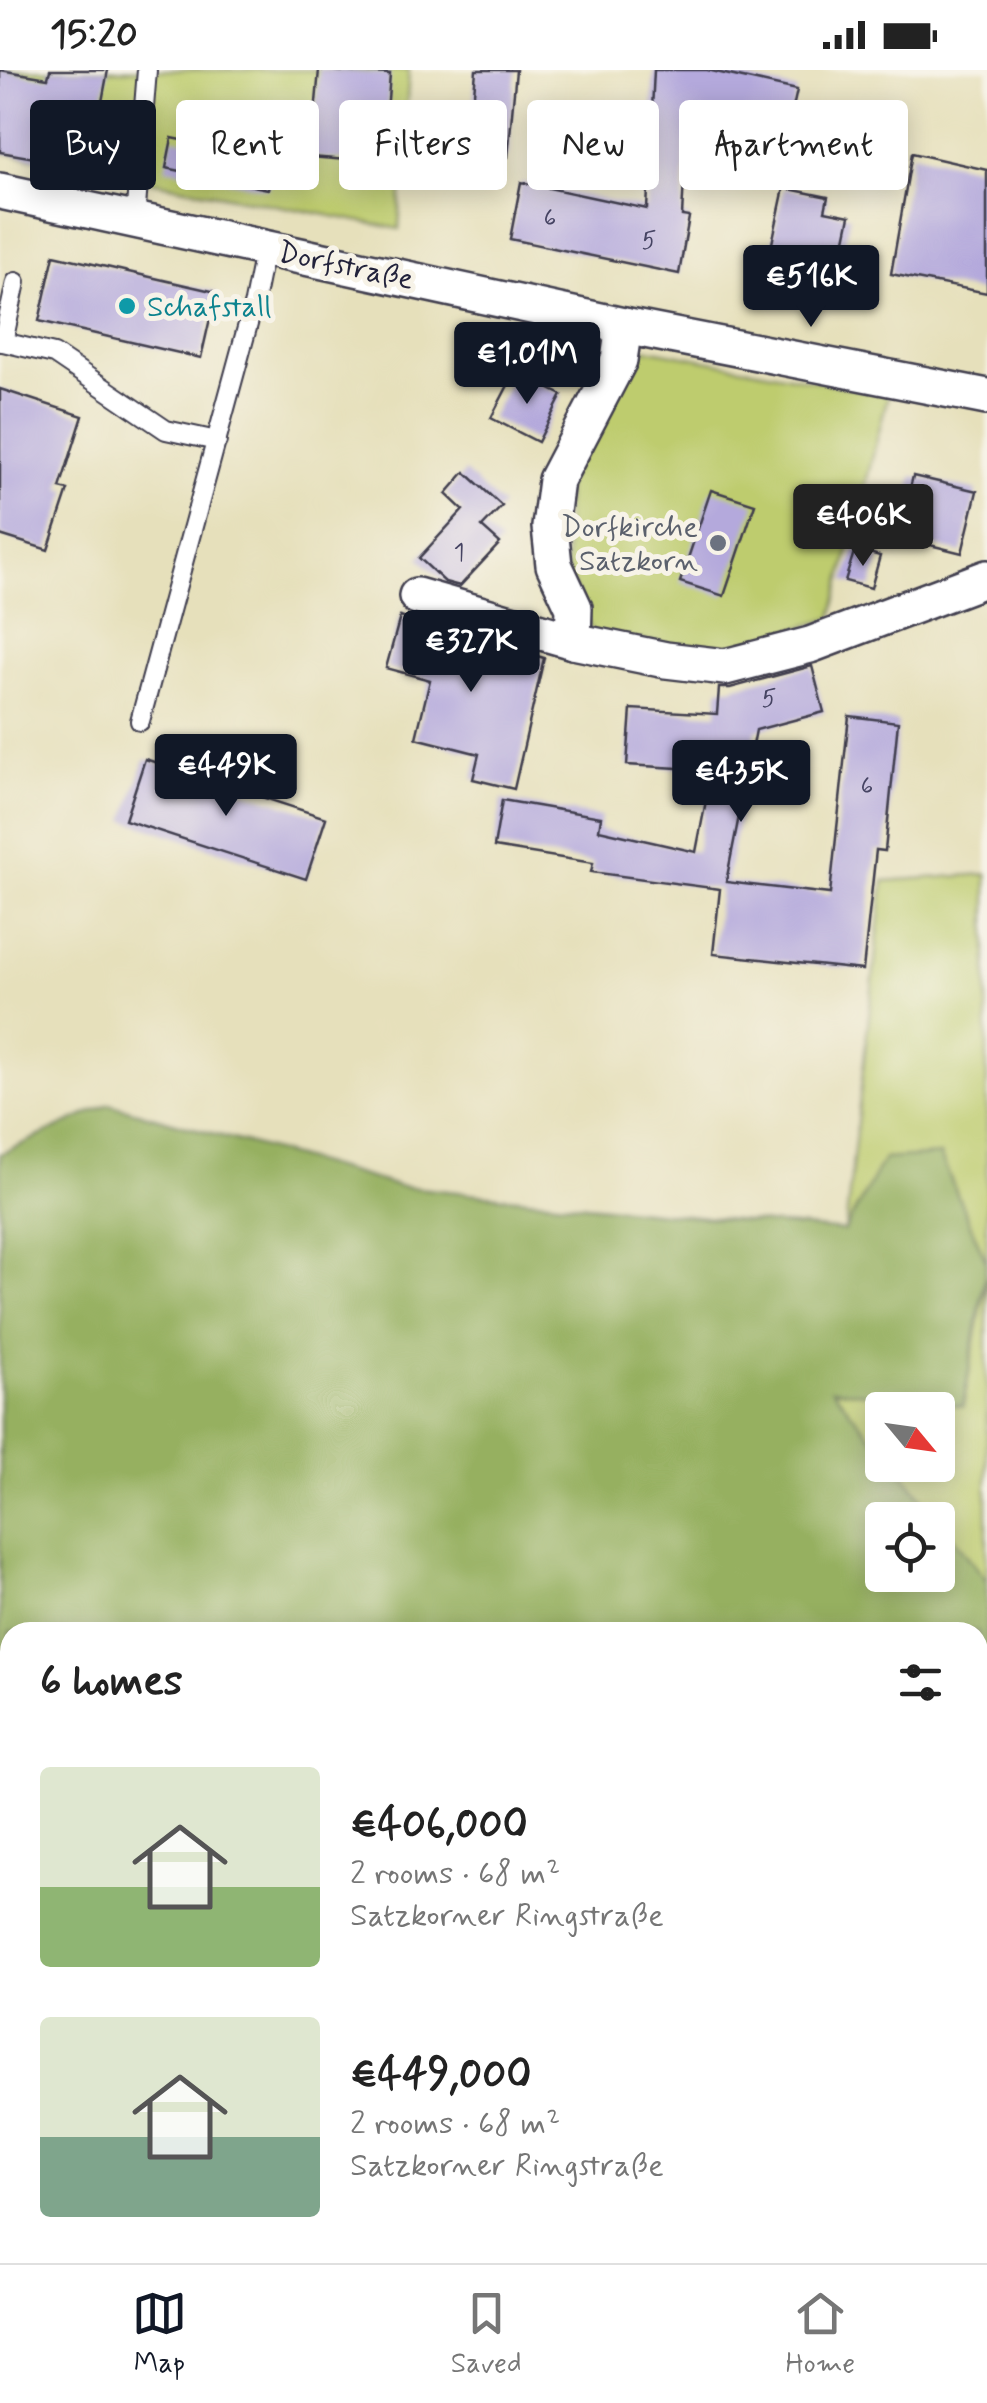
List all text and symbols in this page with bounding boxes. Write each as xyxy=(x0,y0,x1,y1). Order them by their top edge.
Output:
text: 15:20 xyxy=(50,11,138,60)
chip: Buy xyxy=(30,100,156,190)
chip: Rent xyxy=(176,100,319,190)
chip: Filters xyxy=(339,100,507,190)
chip: New xyxy=(527,100,659,190)
chip: Apartment xyxy=(679,100,908,190)
house number: 6 xyxy=(544,202,556,235)
house number: 5 xyxy=(641,225,657,258)
street label: Dorfstraße xyxy=(274,233,417,300)
pin: €516K xyxy=(741,245,881,330)
text: €516K xyxy=(765,256,857,298)
place label: Schafstall xyxy=(147,288,272,327)
marker: Schafstall xyxy=(116,295,138,317)
pin: €1.01M xyxy=(446,322,608,407)
text: €1.01M xyxy=(476,333,578,375)
pin: €406K xyxy=(793,484,933,569)
text: €406K xyxy=(815,495,911,537)
place label: Dorfkirche Satzkorn xyxy=(561,508,698,581)
marker: Dorfkirche Satzkorn xyxy=(707,532,729,554)
house number: 1 xyxy=(453,537,465,570)
pin: €327K xyxy=(401,610,541,695)
text: €327K xyxy=(425,621,517,663)
house number: 5 xyxy=(761,683,777,716)
pin: €449K xyxy=(156,734,296,819)
pin: €435K xyxy=(671,740,811,825)
text: €449K xyxy=(177,745,275,787)
text: €435K xyxy=(694,751,788,793)
house number: 6 xyxy=(861,770,873,803)
north arrow xyxy=(865,1392,955,1482)
map controls xyxy=(865,1392,955,1592)
button: locate xyxy=(865,1502,955,1592)
text: 6 homes xyxy=(40,1655,183,1710)
icon: filters xyxy=(893,1655,948,1710)
text: €406,000 xyxy=(350,1798,528,1853)
icon: home xyxy=(120,1807,240,1927)
text: 2 rooms · 68 m² xyxy=(350,1853,560,1895)
text: Satzkorner Ringstraße xyxy=(350,1895,664,1937)
text: €449,000 xyxy=(350,2048,531,2103)
icon: home xyxy=(120,2057,240,2177)
text: 2 rooms · 68 m² xyxy=(350,2103,560,2145)
text: Satzkorner Ringstraße xyxy=(350,2145,664,2187)
tab: Map xyxy=(132,2286,187,2383)
tab: Saved xyxy=(451,2286,522,2383)
tab: Home xyxy=(785,2286,855,2383)

